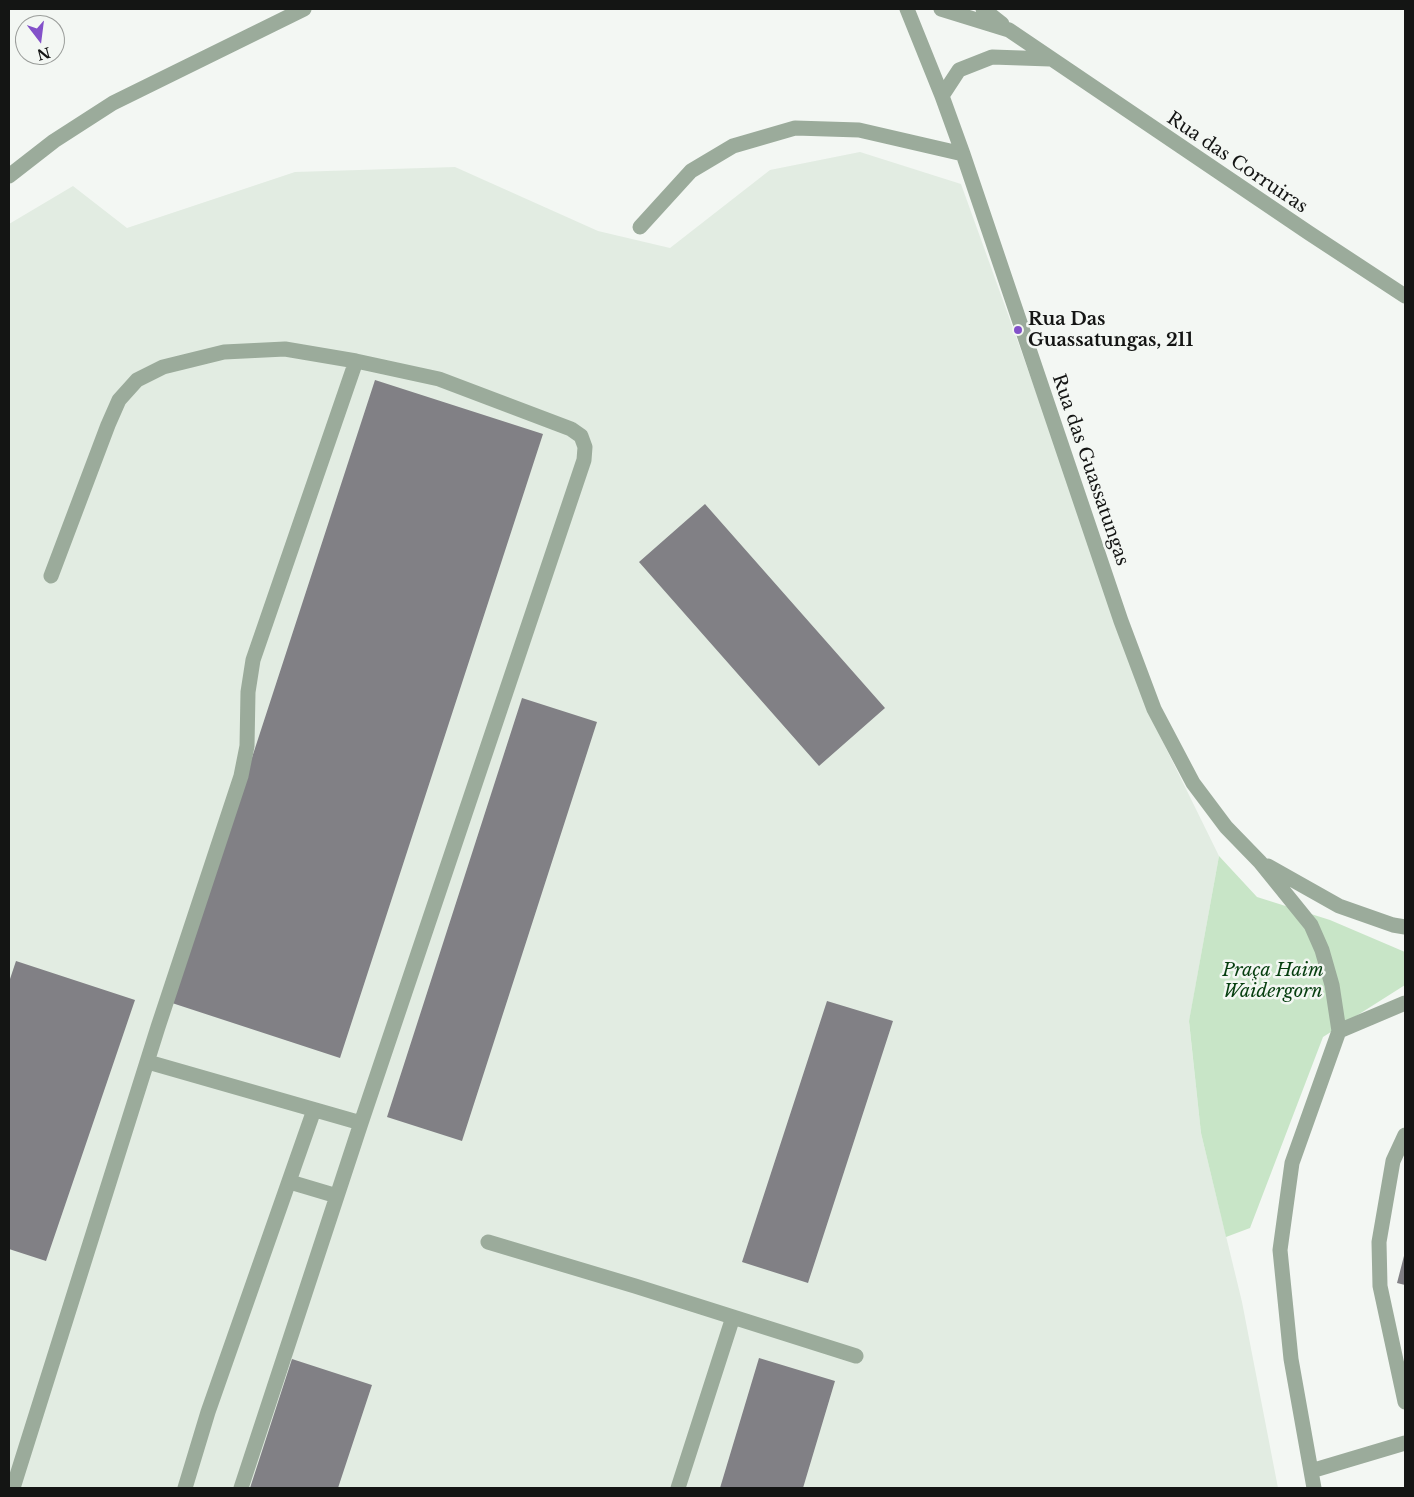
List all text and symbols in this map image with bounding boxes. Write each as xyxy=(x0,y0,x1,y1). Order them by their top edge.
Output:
north arrow xyxy=(15,15,65,65)
text: N xyxy=(35,43,52,64)
street label: Rua das Corruiras xyxy=(1163,108,1311,218)
place label: Rua Das Guassatungas, 211 xyxy=(1028,309,1193,352)
marker: Rua Das Guassatungas, 211 xyxy=(1012,324,1024,336)
street label: Rua das Guassatungas xyxy=(1047,371,1133,569)
park label: Praça Haim Waidergorn xyxy=(1222,960,1324,1002)

